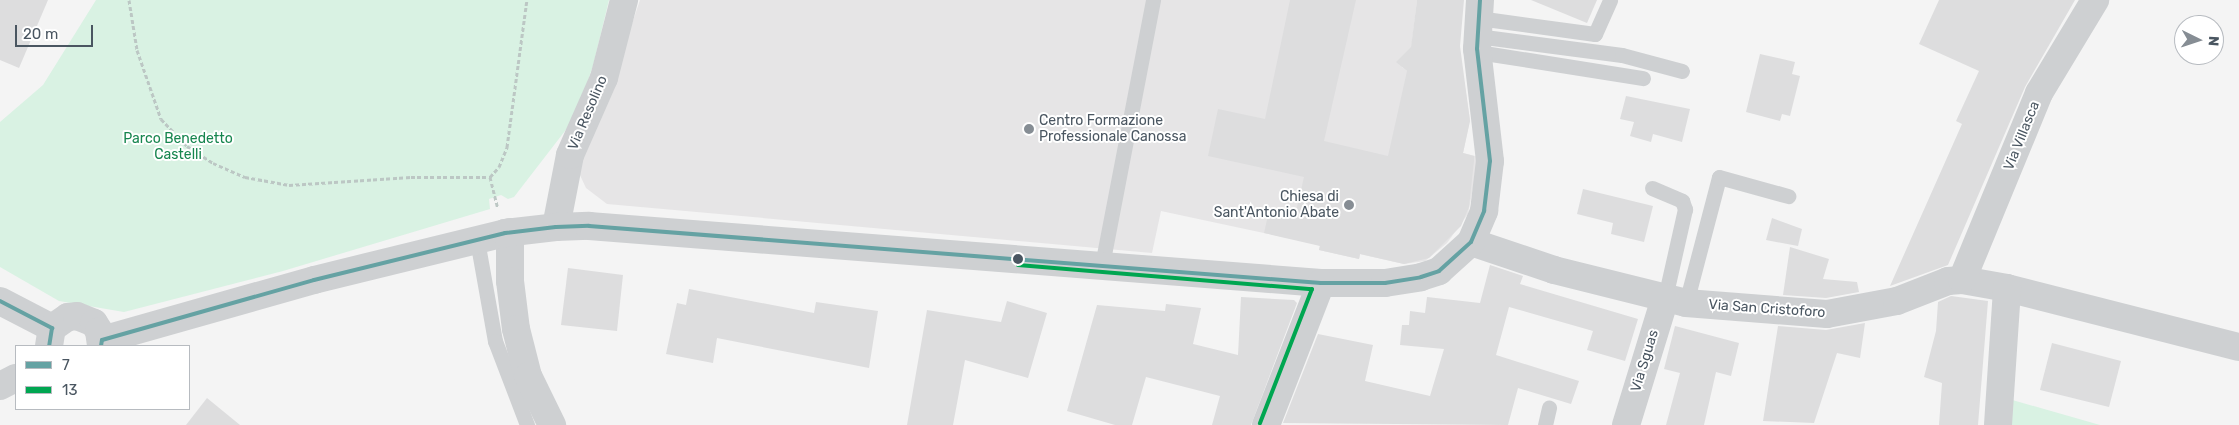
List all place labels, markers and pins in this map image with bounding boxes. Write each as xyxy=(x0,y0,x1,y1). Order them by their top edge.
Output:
place label: Centro Formazione Professionale Canossa xyxy=(1039,113,1186,146)
marker: Centro Formazione Professionale Canossa xyxy=(1023,123,1035,135)
place label: Chiesa di Sant'Antonio Abate xyxy=(1213,189,1339,222)
marker: Chiesa di Sant'Antonio Abate xyxy=(1343,199,1355,211)
unlabelled marker xyxy=(1013,254,1023,264)

